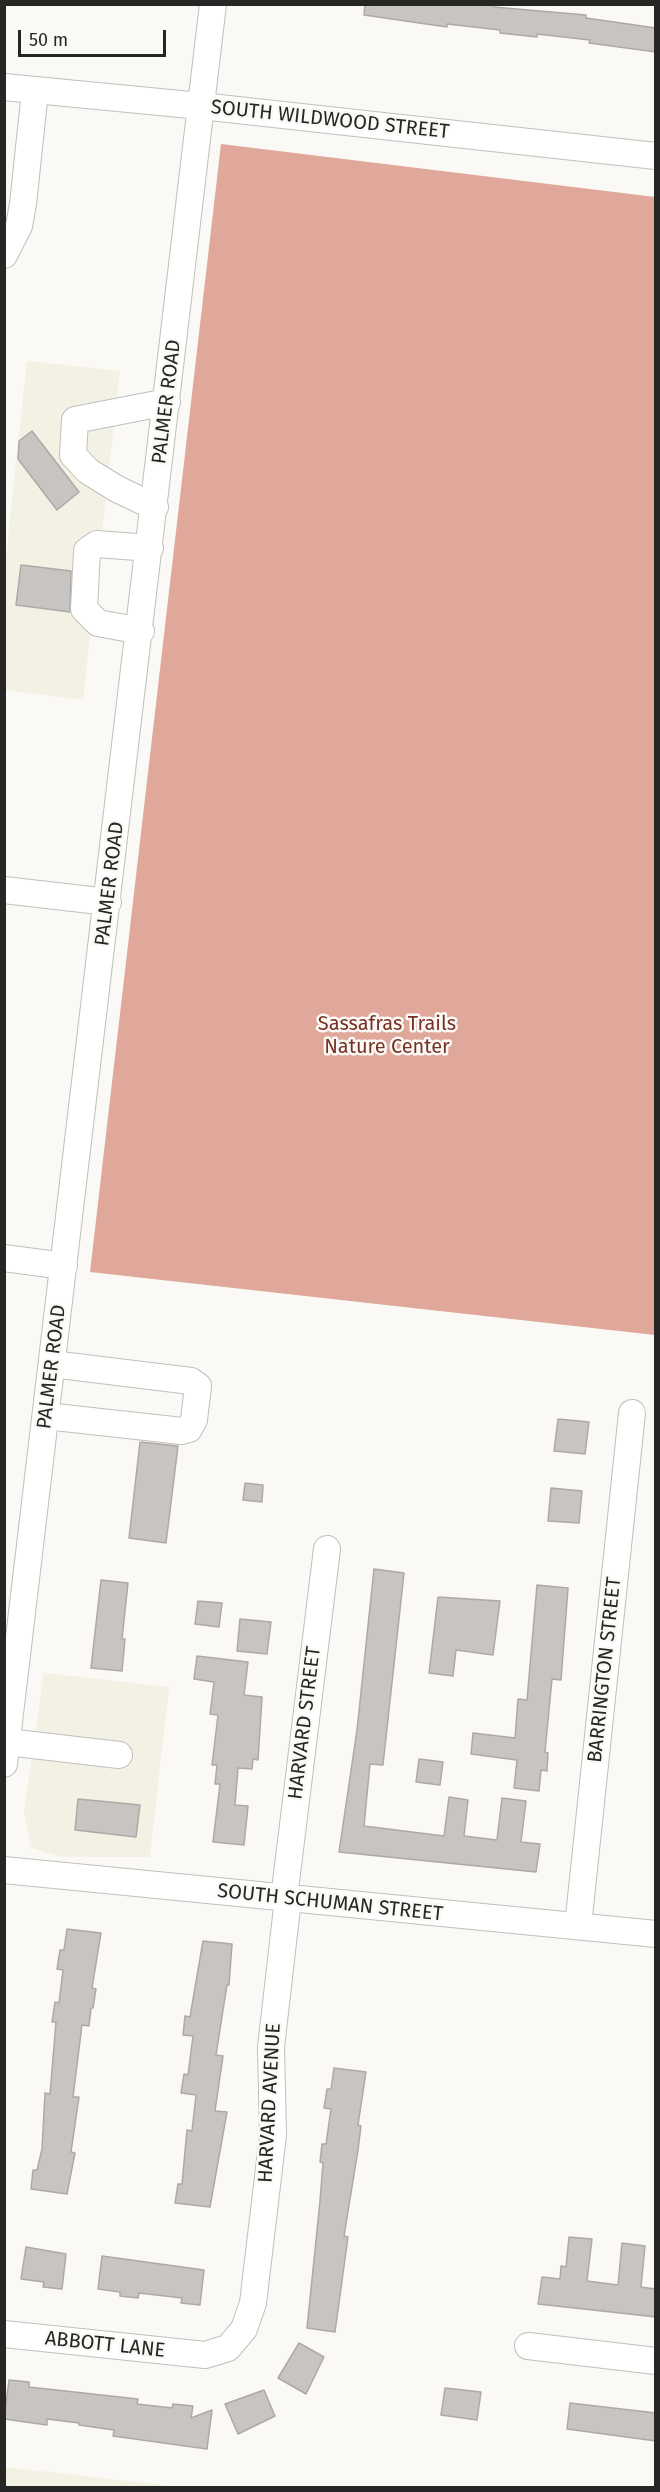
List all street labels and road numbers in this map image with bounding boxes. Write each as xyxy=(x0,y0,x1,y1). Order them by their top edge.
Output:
street label: SOUTH WILDWOOD STREET xyxy=(210,96,450,144)
street label: PALMER ROAD xyxy=(147,338,187,466)
street label: PALMER ROAD xyxy=(90,820,130,948)
street label: PALMER ROAD xyxy=(32,1303,72,1431)
street label: BARRINGTON STREET xyxy=(583,1576,627,1764)
street label: HARVARD STREET xyxy=(284,1645,326,1801)
street label: SOUTH SCHUMAN STREET xyxy=(216,1879,444,1927)
street label: HARVARD AVENUE xyxy=(254,2022,286,2184)
street label: ABBOTT LANE xyxy=(44,2327,166,2363)

